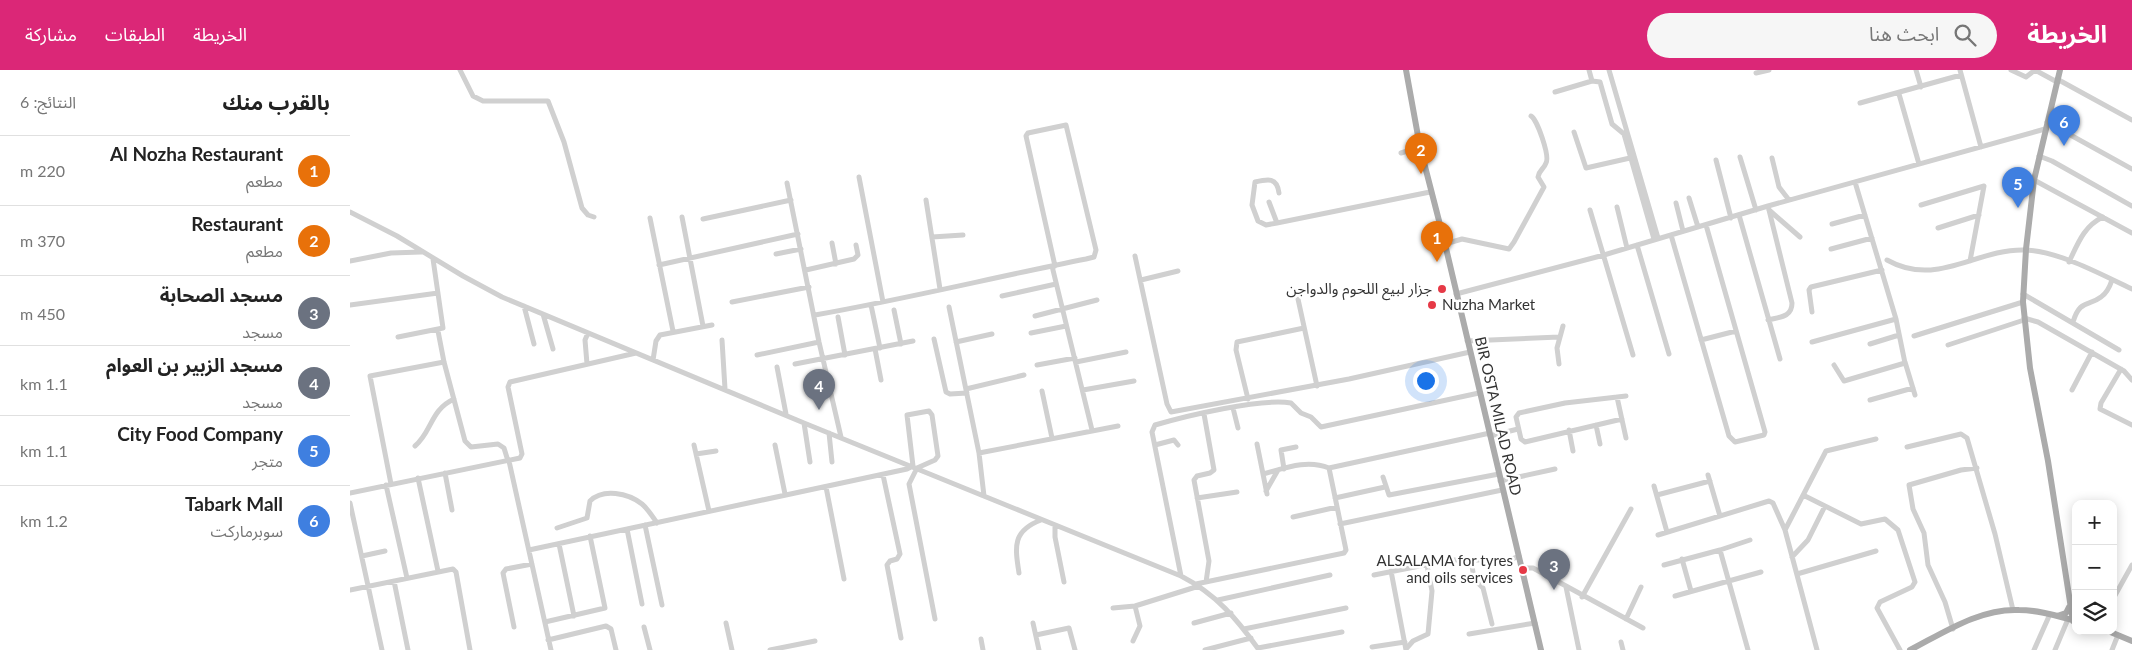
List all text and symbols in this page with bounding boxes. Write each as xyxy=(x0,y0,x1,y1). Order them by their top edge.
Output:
search box xyxy=(1647,13,1997,58)
text: الخريطة xyxy=(2027,19,2107,48)
icon: search xyxy=(1951,21,1979,49)
text: ابحث هنا xyxy=(1869,22,1939,45)
text: مشاركة xyxy=(25,23,77,45)
text: الطبقات xyxy=(105,23,165,45)
text: الخريطة xyxy=(193,23,247,45)
text: بالقرب منك xyxy=(223,89,330,114)
text: النتائج: 6 xyxy=(20,92,76,111)
pin: 6 xyxy=(2048,105,2080,146)
pin: 2 xyxy=(1405,133,1437,174)
text: Al Nozha Restaurant xyxy=(110,142,283,165)
text: 220 m xyxy=(20,161,65,180)
text: 1 xyxy=(309,161,319,180)
pin: 5 xyxy=(2002,167,2034,208)
text: مطعم xyxy=(246,171,283,190)
text: Restaurant xyxy=(191,212,283,235)
pin: 1 xyxy=(1421,221,1453,262)
text: 370 m xyxy=(20,231,65,250)
text: 2 xyxy=(309,231,319,250)
text: مطعم xyxy=(246,241,283,260)
place label: جزار لبيع اللحوم والدواجن xyxy=(1286,279,1432,301)
text: مسجد الصحابة xyxy=(160,283,283,306)
marker: جزار لبيع اللحوم والدواجن xyxy=(1436,283,1448,295)
place label: Nuzha Market xyxy=(1442,295,1536,313)
marker: Nuzha Market xyxy=(1426,299,1438,311)
text: 450 m xyxy=(20,304,65,323)
text: 3 xyxy=(309,304,319,323)
text: مسجد xyxy=(242,322,283,341)
street label: BIR OSTA MILAD ROAD xyxy=(1472,335,1526,497)
text: مسجد الزبير بن العوام xyxy=(106,353,283,376)
your location xyxy=(1413,368,1439,394)
pin: 4 xyxy=(803,369,835,410)
text: 1.1 km xyxy=(20,374,68,393)
text: 4 xyxy=(309,374,319,393)
text: مسجد xyxy=(242,392,283,411)
text: City Food Company xyxy=(117,422,283,445)
text: 1.1 km xyxy=(20,441,68,460)
text: 5 xyxy=(309,441,319,460)
text: متجر xyxy=(252,451,283,470)
text: Tabark Mall xyxy=(185,492,283,515)
map controls xyxy=(2072,500,2117,635)
button: + xyxy=(2072,500,2117,545)
text: 1.2 km xyxy=(20,511,68,530)
text: 6 xyxy=(309,511,319,530)
text: سوبرماركت xyxy=(211,521,283,540)
button: − xyxy=(2072,545,2117,590)
pin: 3 xyxy=(1538,549,1570,590)
place label: ALSALAMA for tyres and oils services xyxy=(1377,551,1513,586)
marker: ALSALAMA for tyres and oils services xyxy=(1517,564,1529,576)
button: layers xyxy=(2072,590,2117,635)

